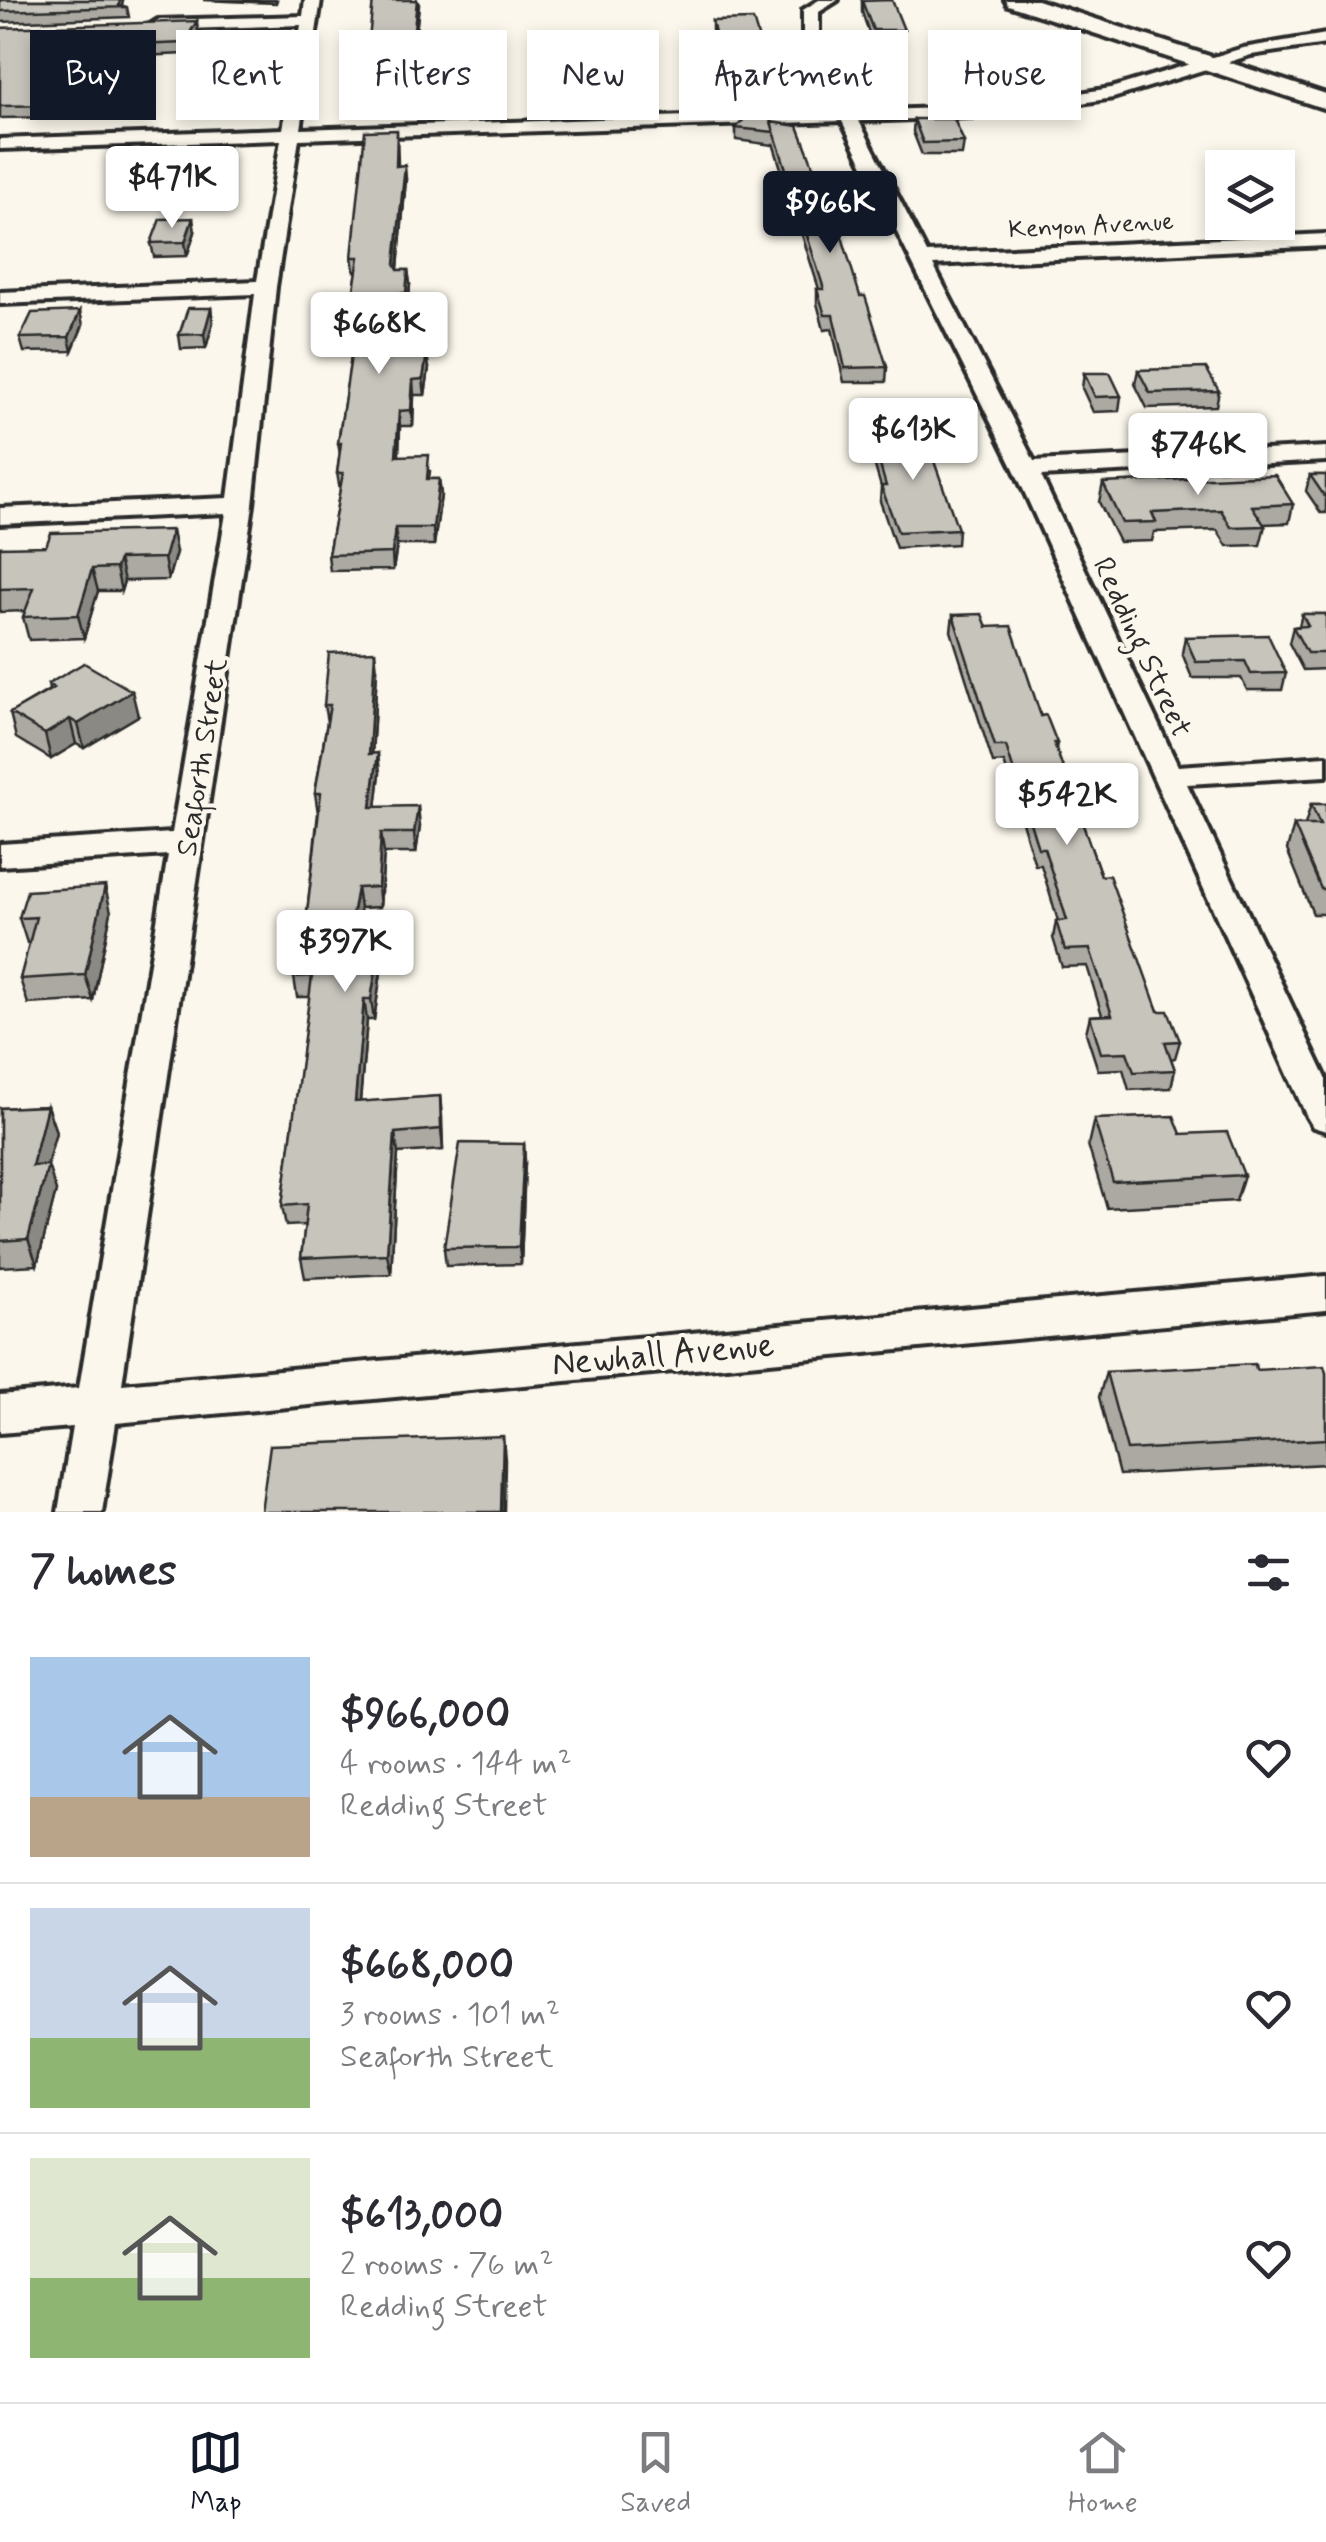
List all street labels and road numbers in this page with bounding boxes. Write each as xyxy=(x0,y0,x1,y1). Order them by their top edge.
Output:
street label: Kenyon Avenue xyxy=(1007,206,1175,247)
street label: Redding Street xyxy=(1080,551,1200,745)
street label: Seaforth Street xyxy=(168,655,239,859)
street label: Newhall Avenue xyxy=(550,1322,776,1388)

